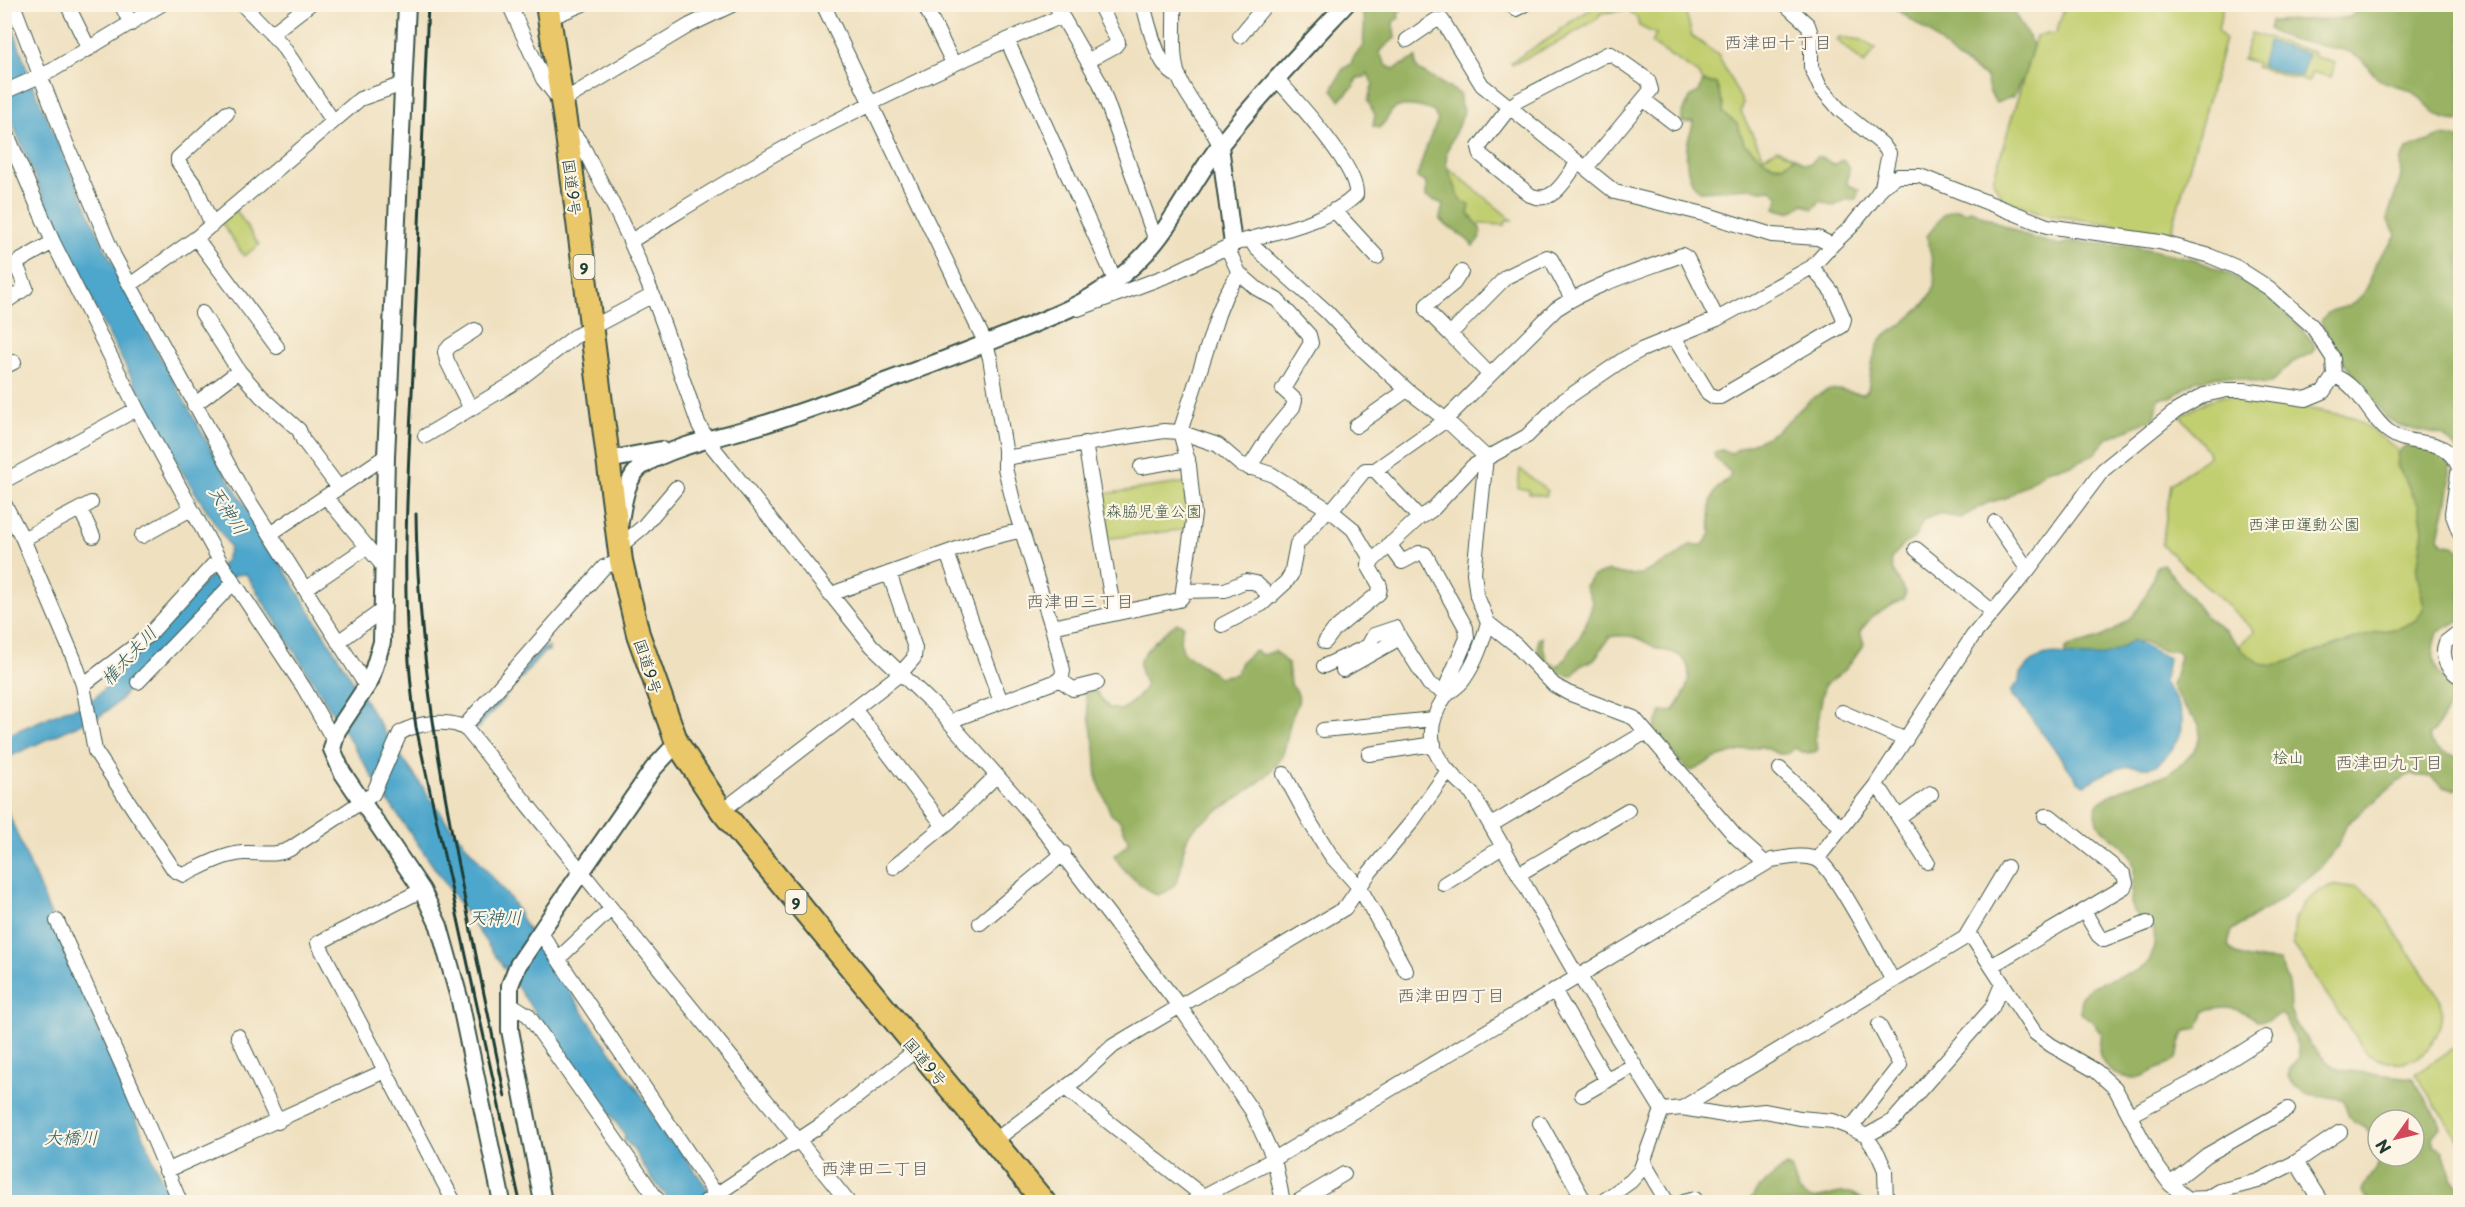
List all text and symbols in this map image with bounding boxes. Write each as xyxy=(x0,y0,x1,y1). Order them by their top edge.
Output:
district label: 西津田十丁目 xyxy=(1724,28,1832,55)
street label: 国道9号 xyxy=(558,157,588,217)
road number: 9 xyxy=(574,255,594,279)
water label: 天神川 xyxy=(203,480,255,540)
park label: 森脇児童公園 xyxy=(1106,498,1202,522)
park label: 西津田運動公園 xyxy=(2248,511,2360,535)
district label: 西津田三丁目 xyxy=(1026,587,1134,614)
water label: 権太夫川 xyxy=(94,619,162,691)
street label: 国道9号 xyxy=(629,635,669,697)
park label: 桧山 xyxy=(2272,744,2304,768)
district label: 西津田九丁目 xyxy=(2335,748,2443,775)
road number: 9 xyxy=(786,890,806,914)
water label: 天神川 xyxy=(468,903,522,930)
district label: 西津田四丁目 xyxy=(1397,981,1505,1008)
street label: 国道9号 xyxy=(898,1031,954,1091)
north arrow xyxy=(2366,1108,2426,1168)
water label: 大橋川 xyxy=(44,1123,98,1150)
text: N xyxy=(2369,1135,2396,1159)
district label: 西津田二丁目 xyxy=(821,1154,929,1181)

